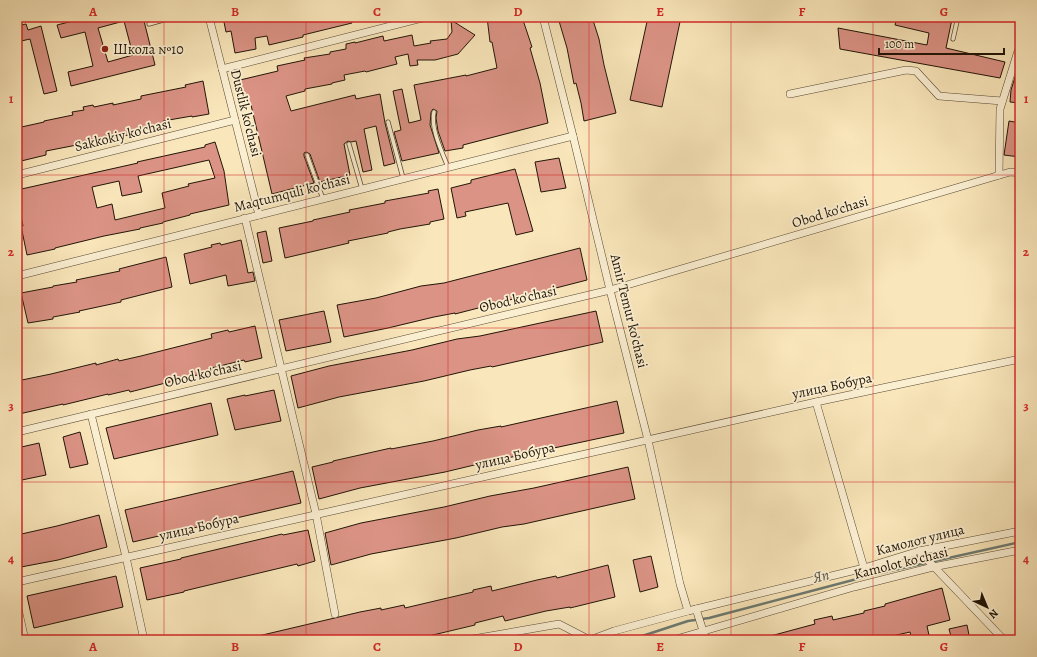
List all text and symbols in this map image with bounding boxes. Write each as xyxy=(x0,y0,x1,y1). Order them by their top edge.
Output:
text: A xyxy=(88,3,98,20)
text: B xyxy=(231,3,239,20)
text: C xyxy=(373,3,381,20)
text: D xyxy=(513,3,523,20)
text: E xyxy=(656,3,664,20)
text: F xyxy=(799,3,806,20)
text: G xyxy=(940,3,948,20)
scale bar xyxy=(879,30,1004,56)
text: 100 m xyxy=(885,36,914,52)
place label: Школа №10 xyxy=(113,40,184,59)
marker: Школа №10 xyxy=(100,44,110,54)
street label: Dustlik ko'chasi xyxy=(226,67,266,159)
text: 1 xyxy=(9,90,14,107)
text: 1 xyxy=(1024,90,1029,107)
street label: Sakkokiy ko'chasi xyxy=(73,114,173,156)
street label: Maqtumquli ko'chasi xyxy=(232,169,352,217)
street label: Obod ko'chasi xyxy=(790,191,871,233)
text: 2 xyxy=(8,243,15,260)
text: 2 xyxy=(1023,243,1030,260)
street label: Amir Temur ko'chasi xyxy=(605,251,652,370)
street label: Obod ko'chasi xyxy=(477,281,559,317)
street label: Obod ko'chasi xyxy=(162,356,244,392)
street label: улица Бобура xyxy=(789,368,874,404)
text: 3 xyxy=(8,397,14,414)
text: 3 xyxy=(1023,397,1029,414)
street label: улица Бобура xyxy=(472,437,557,475)
street label: улица Бобура xyxy=(156,508,241,546)
street label: Камолот улица xyxy=(874,520,967,560)
street label: Kamolot ko'chasi xyxy=(852,542,950,584)
text: 4 xyxy=(8,550,14,567)
text: 4 xyxy=(1023,550,1029,567)
water label: Яп xyxy=(810,564,831,588)
north arrow xyxy=(967,587,1007,627)
text: N xyxy=(986,606,1002,622)
text: A xyxy=(88,638,98,655)
text: B xyxy=(231,638,239,655)
text: C xyxy=(373,638,381,655)
text: D xyxy=(513,638,523,655)
text: E xyxy=(656,638,664,655)
text: F xyxy=(799,638,806,655)
text: G xyxy=(940,638,948,655)

